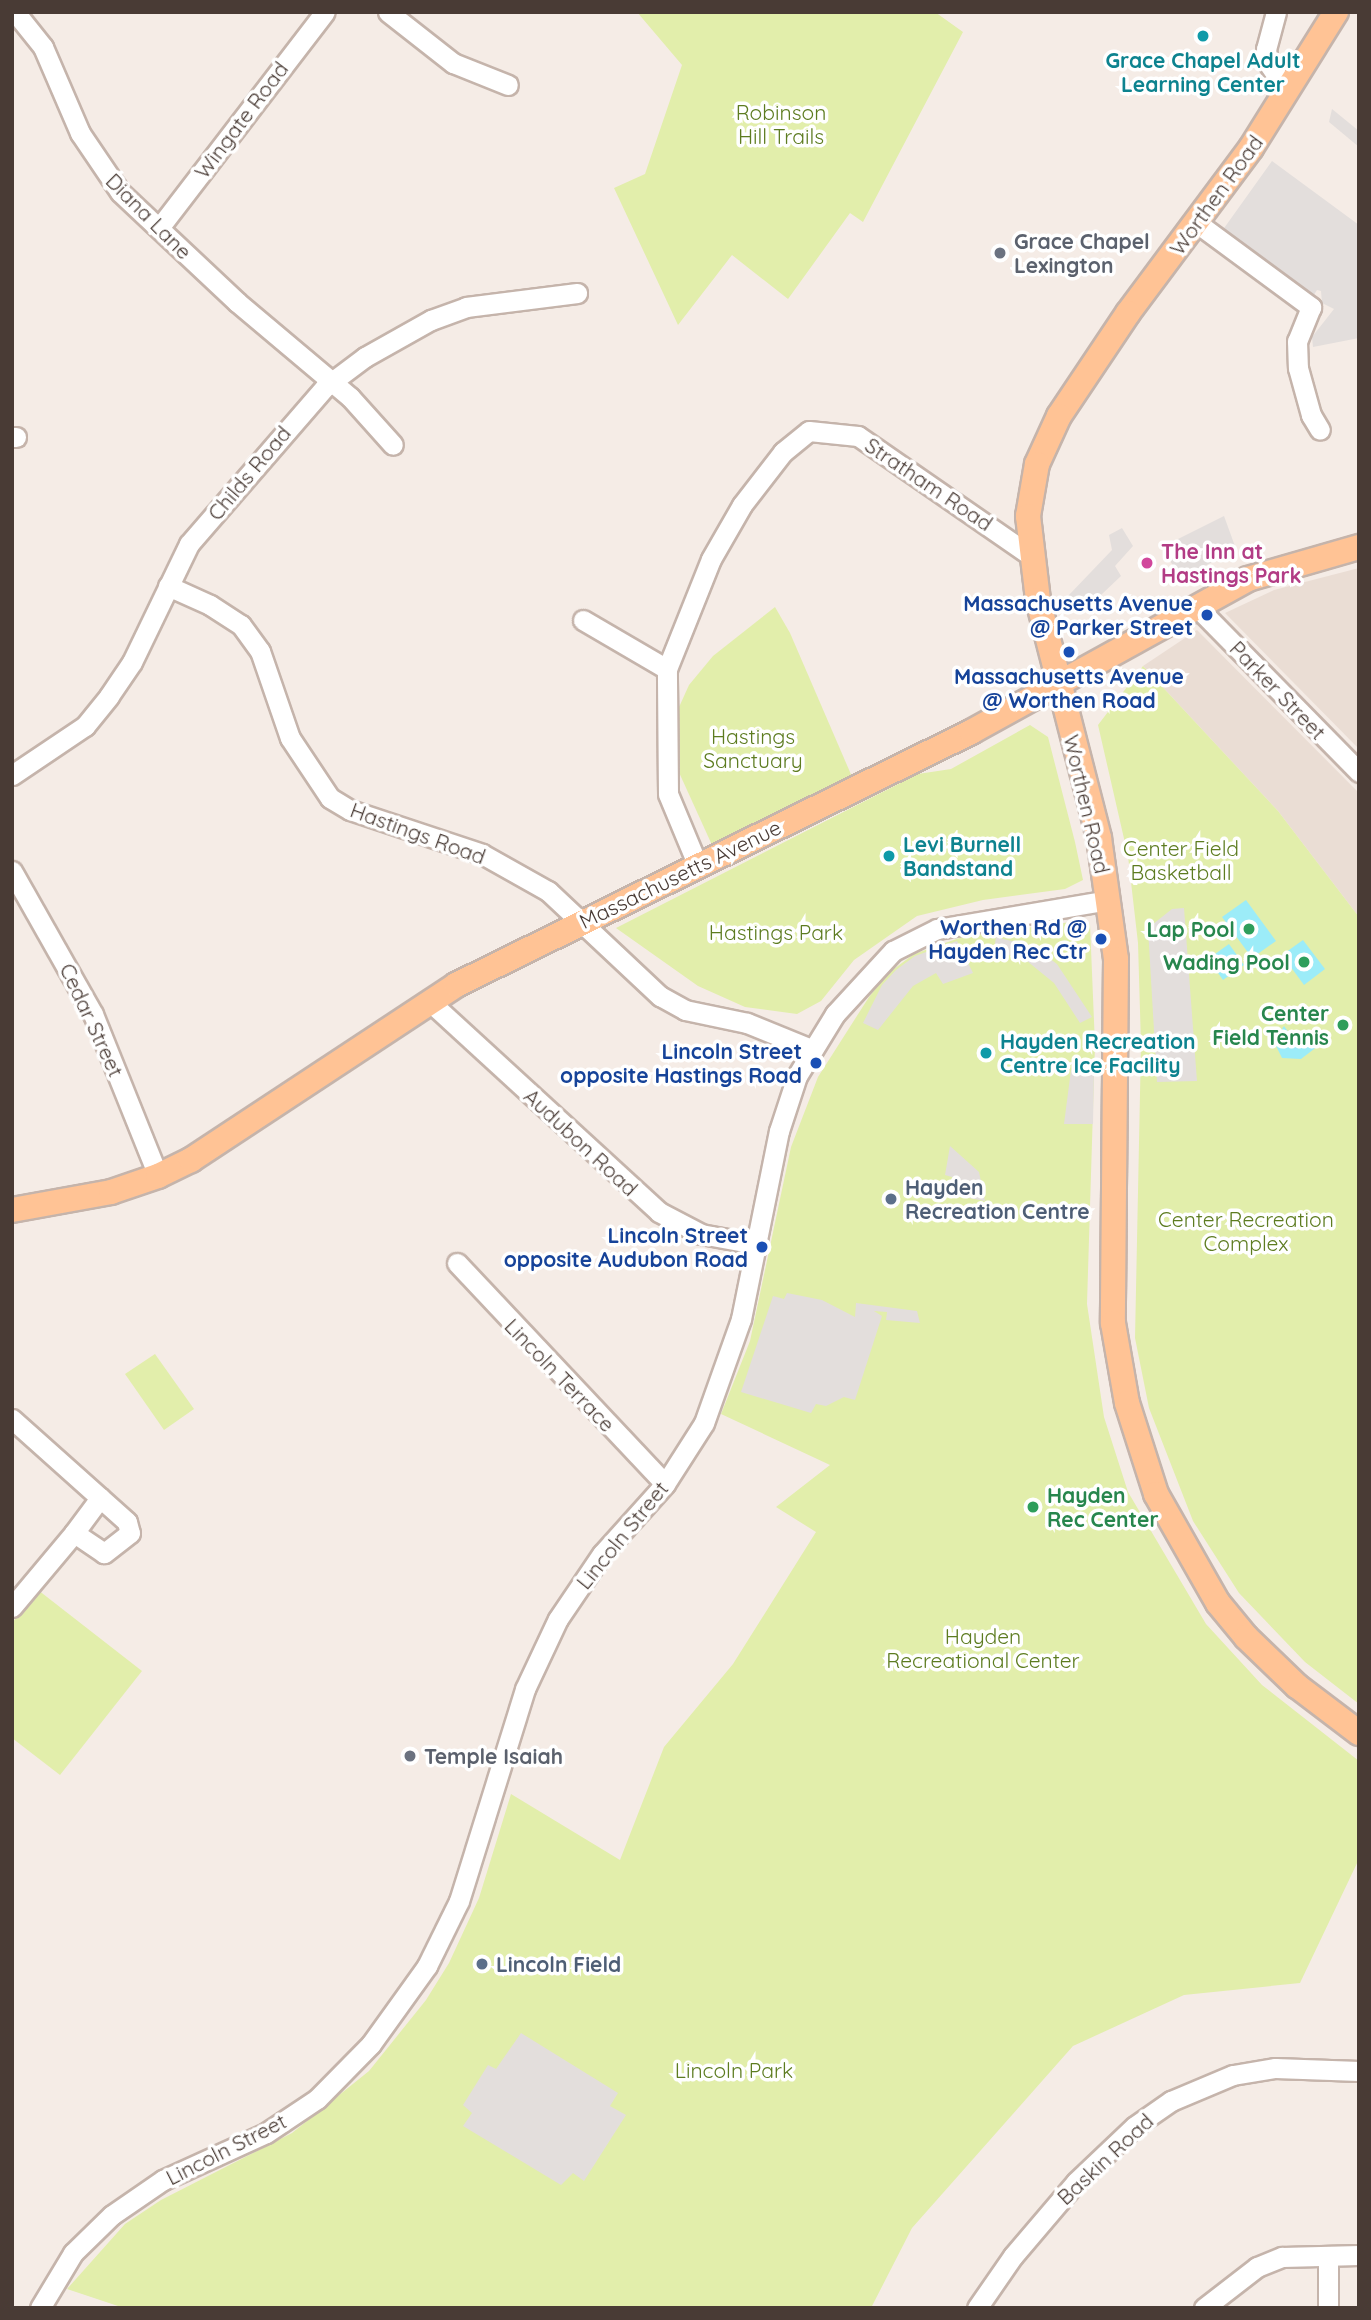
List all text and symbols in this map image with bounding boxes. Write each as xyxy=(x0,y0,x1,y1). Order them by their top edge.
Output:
marker: Grace Chapel Adult Learning Center xyxy=(1195,28,1211,44)
place label: Grace Chapel Adult Learning Center xyxy=(1105,47,1301,97)
street label: Wingate Road xyxy=(189,57,293,183)
park label: Robinson Hill Trails xyxy=(736,99,826,149)
street label: Worthen Road xyxy=(1164,130,1268,260)
street label: Diana Lane xyxy=(101,168,197,264)
place label: Grace Chapel Lexington xyxy=(1014,228,1150,278)
marker: Grace Chapel Lexington xyxy=(992,245,1008,261)
street label: Childs Road xyxy=(202,421,296,525)
street label: Stratham Road xyxy=(861,432,997,536)
place label: The Inn at Hastings Park xyxy=(1161,538,1301,588)
marker: The Inn at Hastings Park xyxy=(1139,555,1155,571)
place label: Massachusetts Avenue @ Parker Street xyxy=(963,590,1193,640)
marker: Massachusetts Avenue @ Parker Street xyxy=(1199,607,1215,623)
street label: Parker Street xyxy=(1225,636,1331,744)
marker: Massachusetts Avenue @ Worthen Road xyxy=(1061,644,1077,660)
place label: Massachusetts Avenue @ Worthen Road xyxy=(954,663,1184,713)
park label: Hastings Sanctuary xyxy=(703,723,803,773)
street label: Worthen Road xyxy=(1059,732,1115,876)
street label: Hastings Road xyxy=(347,797,489,869)
street label: Massachusetts Avenue xyxy=(575,814,785,934)
place label: Levi Burnell Bandstand xyxy=(903,831,1021,881)
park label: Center Field Basketball xyxy=(1123,835,1239,885)
marker: Levi Burnell Bandstand xyxy=(881,848,897,864)
place label: Worthen Rd @ Hayden Rec Ctr xyxy=(928,914,1087,964)
place label: Lap Pool xyxy=(1147,916,1235,942)
park label: Hastings Park xyxy=(709,919,843,945)
marker: Lap Pool xyxy=(1241,921,1257,937)
marker: Worthen Rd @ Hayden Rec Ctr xyxy=(1093,931,1109,947)
place label: Wading Pool xyxy=(1163,949,1290,975)
marker: Wading Pool xyxy=(1296,954,1312,970)
street label: Cedar Street xyxy=(55,959,129,1081)
place label: Center Field Tennis xyxy=(1212,1000,1329,1050)
marker: Center Field Tennis xyxy=(1335,1017,1351,1033)
place label: Hayden Recreation Centre Ice Facility xyxy=(1000,1028,1196,1078)
place label: Lincoln Street opposite Hastings Road xyxy=(560,1038,802,1088)
marker: Hayden Recreation Centre Ice Facility xyxy=(978,1045,994,1061)
marker: Lincoln Street opposite Hastings Road xyxy=(808,1055,824,1071)
street label: Audubon Road xyxy=(519,1083,643,1201)
place label: Hayden Recreation Centre xyxy=(905,1174,1090,1224)
marker: Hayden Recreation Centre xyxy=(883,1191,899,1207)
park label: Center Recreation Complex xyxy=(1158,1206,1334,1256)
place label: Lincoln Street opposite Audubon Road xyxy=(504,1222,748,1272)
marker: Lincoln Street opposite Audubon Road xyxy=(754,1239,770,1255)
street label: Lincoln Terrace xyxy=(500,1313,620,1437)
street label: Lincoln Street xyxy=(571,1476,673,1594)
place label: Hayden Rec Center xyxy=(1047,1482,1159,1532)
marker: Hayden Rec Center xyxy=(1025,1499,1041,1515)
park label: Hayden Recreational Center xyxy=(886,1623,1080,1673)
place label: Temple Isaiah xyxy=(424,1743,563,1769)
marker: Temple Isaiah xyxy=(402,1748,418,1764)
place label: Lincoln Field xyxy=(496,1951,621,1977)
marker: Lincoln Field xyxy=(474,1956,490,1972)
park label: Lincoln Park xyxy=(675,2057,793,2083)
street label: Lincoln Street xyxy=(162,2108,290,2190)
street label: Baskin Road xyxy=(1052,2108,1158,2210)

